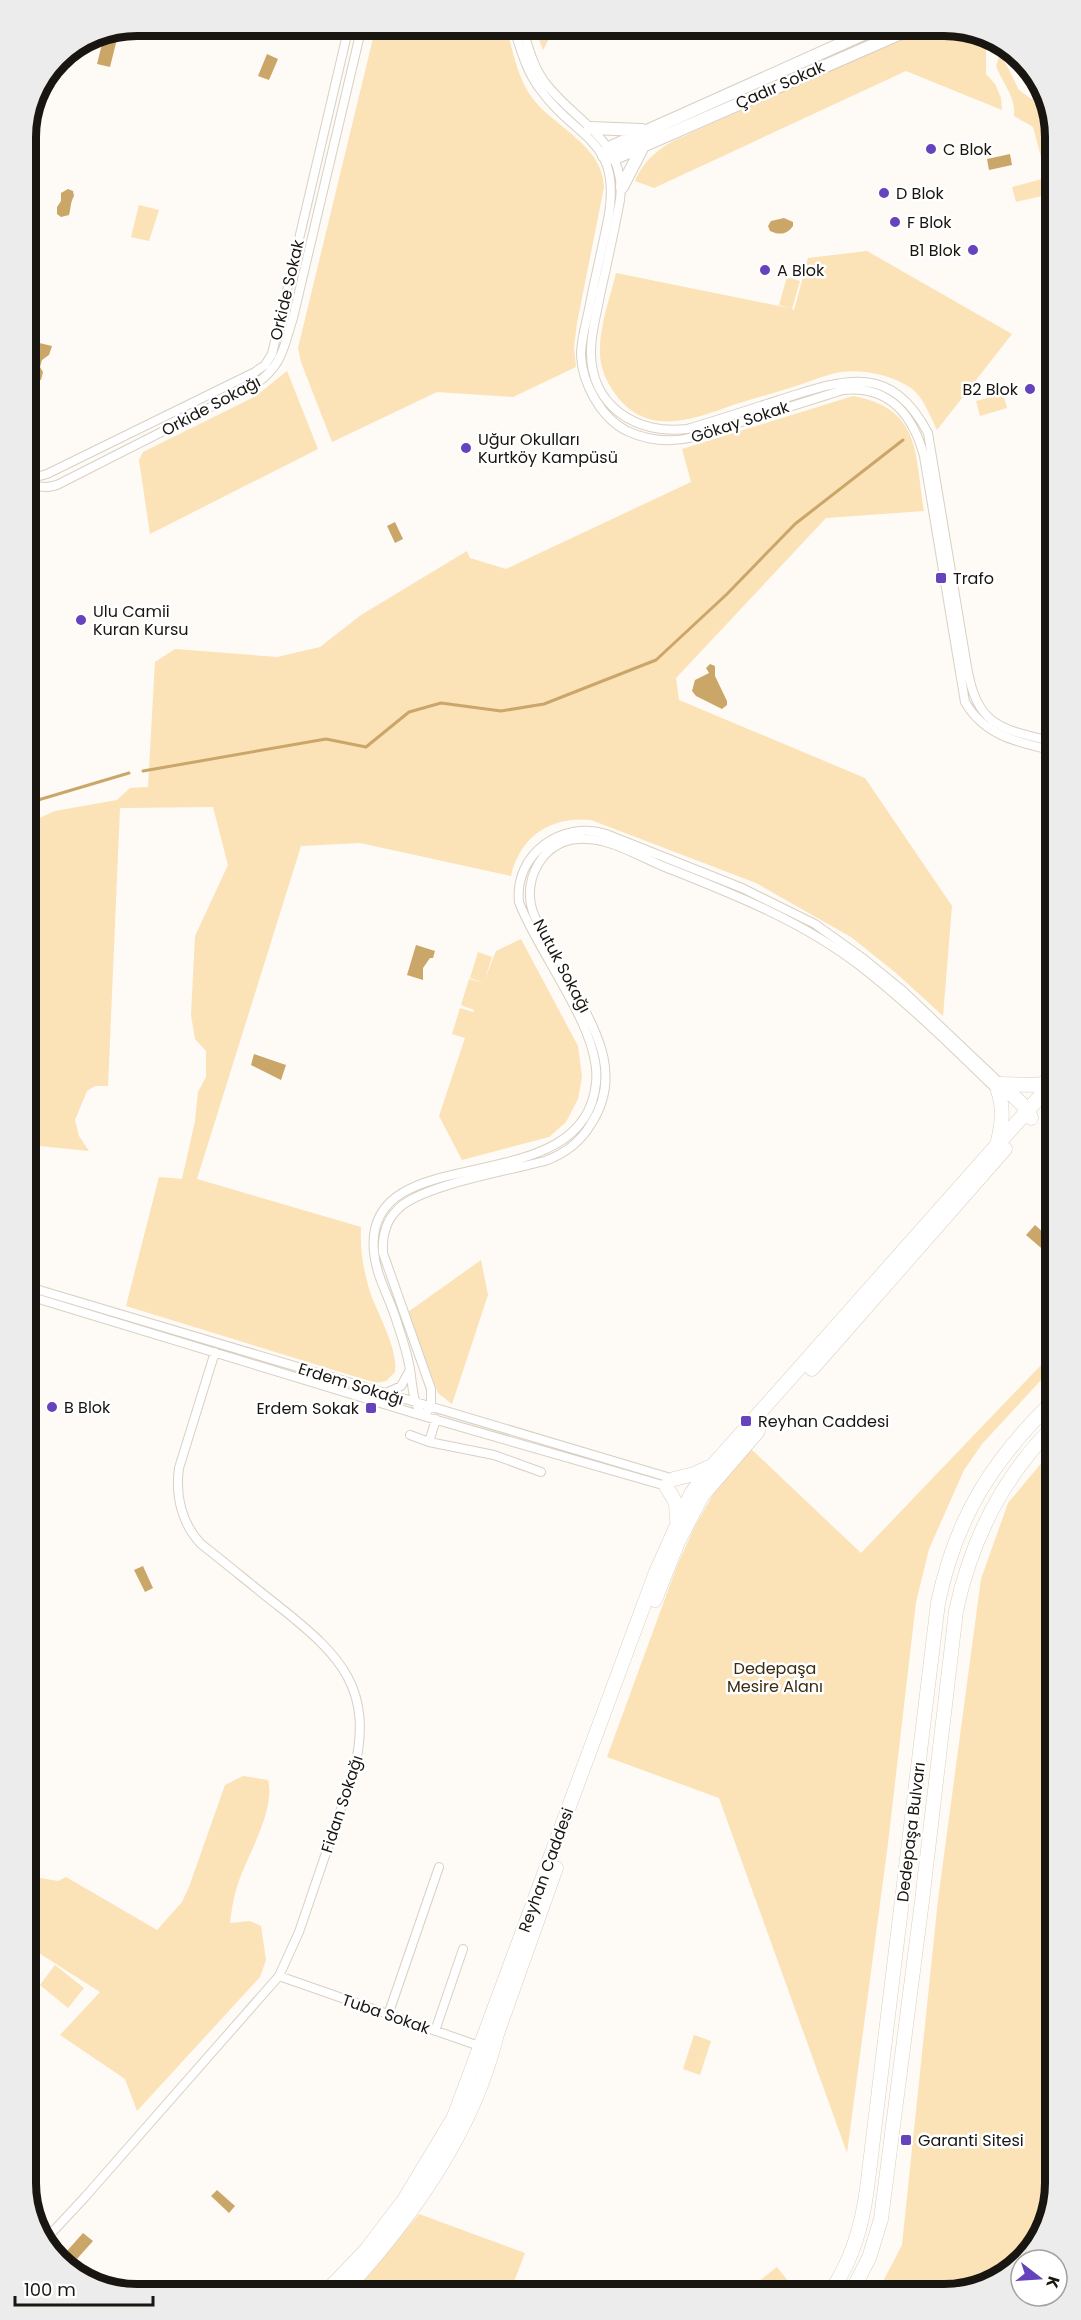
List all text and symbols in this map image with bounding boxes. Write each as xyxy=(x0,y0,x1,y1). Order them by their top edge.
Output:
street label: Çadır Sokak xyxy=(732,55,829,115)
place label: C Blok xyxy=(943,138,993,161)
marker: C Blok xyxy=(924,142,938,156)
place label: D Blok xyxy=(896,182,945,205)
marker: D Blok xyxy=(877,186,891,200)
place label: F Blok xyxy=(907,211,952,234)
marker: F Blok xyxy=(888,215,902,229)
street label: Orkide Sokak xyxy=(264,237,310,343)
place label: B1 Blok xyxy=(910,239,962,262)
marker: B1 Blok xyxy=(966,243,980,257)
place label: A Blok xyxy=(777,259,825,282)
marker: A Blok xyxy=(758,263,772,277)
street label: Orkide Sokağı xyxy=(157,370,265,442)
place label: B2 Blok xyxy=(962,378,1019,401)
marker: B2 Blok xyxy=(1023,382,1037,396)
street label: Gökay Sokak xyxy=(688,395,793,449)
place label: Uğur Okulları Kurtköy Kampüsü xyxy=(478,428,618,469)
marker: Uğur Okulları Kurtköy Kampüsü xyxy=(459,441,473,455)
place label: Trafo xyxy=(953,567,994,590)
marker: Trafo xyxy=(934,571,948,585)
place label: Ulu Camii Kuran Kursu xyxy=(93,600,189,641)
marker: Ulu Camii Kuran Kursu xyxy=(74,613,88,627)
street label: Nutuk Sokağı xyxy=(528,915,596,1017)
street label: Erdem Sokağı xyxy=(295,1357,407,1411)
place label: B Blok xyxy=(64,1396,111,1419)
place label: Erdem Sokak xyxy=(256,1397,360,1420)
marker: B Blok xyxy=(45,1400,59,1414)
marker: Erdem Sokak xyxy=(364,1401,378,1415)
place label: Reyhan Caddesi xyxy=(758,1410,889,1433)
marker: Reyhan Caddesi xyxy=(739,1414,753,1428)
park label: Dedepaşa Mesire Alanı xyxy=(727,1657,823,1698)
street label: Fidan Sokağı xyxy=(315,1752,369,1856)
street label: Dedepaşa Bulvarı xyxy=(891,1761,931,1903)
street label: Reyhan Caddesi xyxy=(513,1804,579,1936)
street label: Tuba Sokak xyxy=(339,1988,434,2040)
place label: Garanti Sitesi xyxy=(918,2129,1024,2152)
marker: Garanti Sitesi xyxy=(899,2133,913,2147)
north arrow xyxy=(1009,2248,1069,2308)
scale bar xyxy=(15,2269,153,2307)
text: K xyxy=(1040,2274,1065,2291)
text: 100 m xyxy=(24,2277,76,2302)

